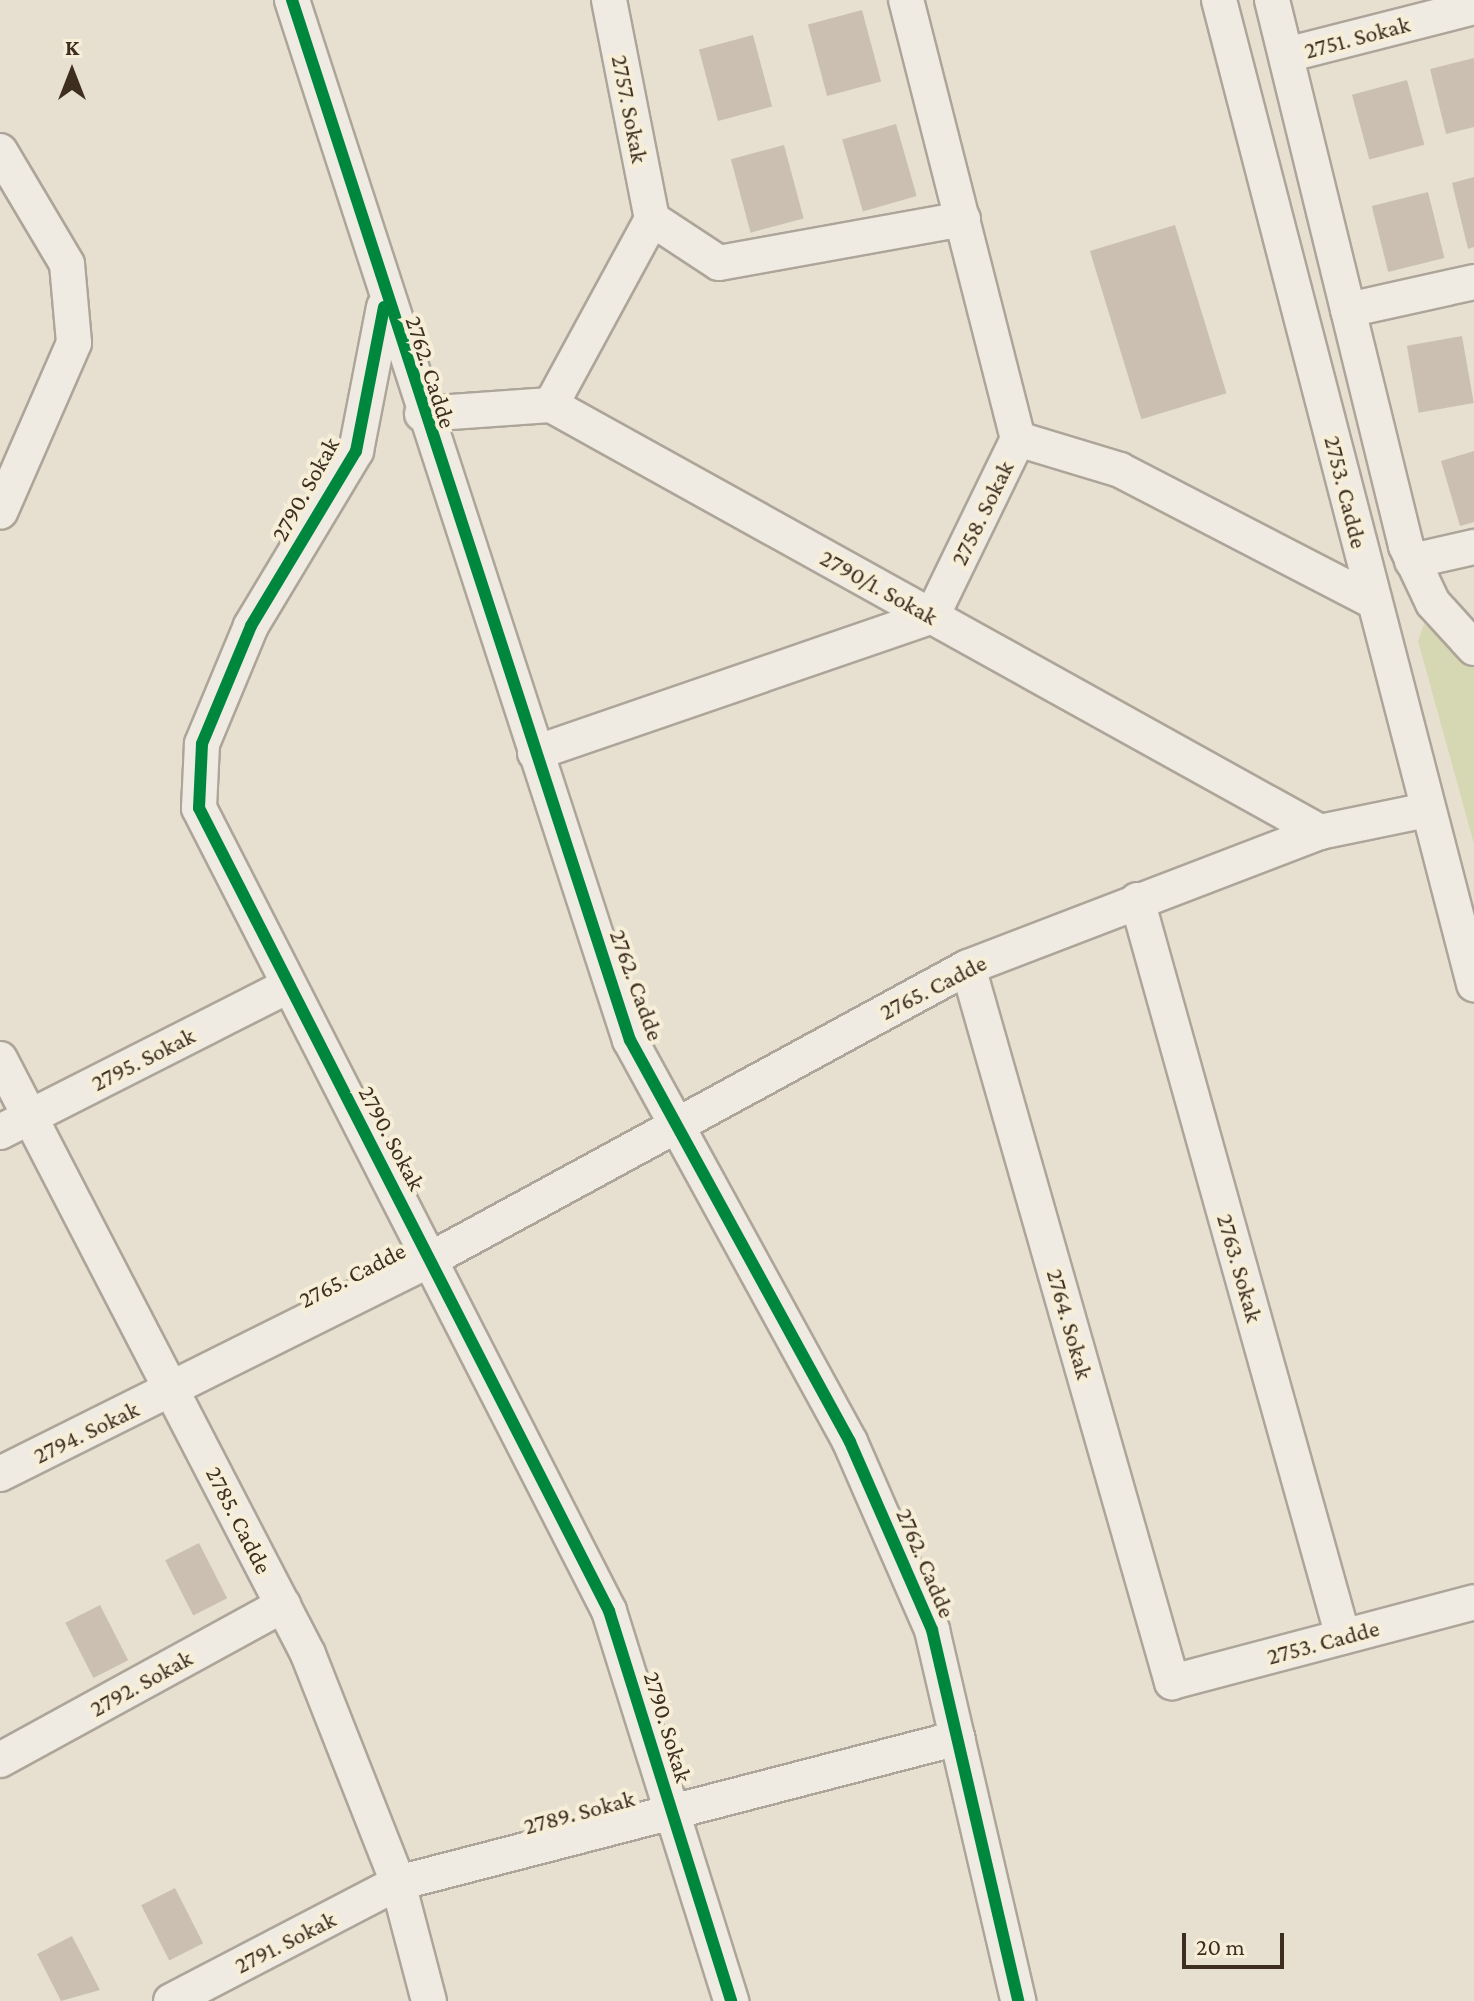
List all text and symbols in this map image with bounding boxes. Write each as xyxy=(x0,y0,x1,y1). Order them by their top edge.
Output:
street label: 2751. Sokak xyxy=(1301,9,1413,65)
north arrow xyxy=(32,32,112,112)
text: K xyxy=(65,35,79,60)
street label: 2757. Sokak xyxy=(605,52,655,166)
street label: 2762. Cadde xyxy=(399,312,463,432)
street label: 2790. Sokak xyxy=(265,432,345,546)
street label: 2753. Cadde xyxy=(1318,433,1374,551)
street label: 2758. Sokak xyxy=(944,456,1020,570)
street label: 2790/1. Sokak xyxy=(815,543,943,631)
street label: 2762. Cadde xyxy=(604,926,670,1044)
street label: 2765. Cadde xyxy=(875,948,991,1026)
street label: 2795. Sokak xyxy=(86,1021,200,1097)
street label: 2790. Sokak xyxy=(352,1081,432,1195)
street label: 2763. Sokak xyxy=(1211,1210,1269,1326)
street label: 2765. Cadde xyxy=(294,1236,410,1314)
street label: 2764. Sokak xyxy=(1041,1266,1099,1382)
street label: 2794. Sokak xyxy=(29,1394,143,1470)
street label: 2785. Cadde xyxy=(200,1462,278,1578)
street label: 2762. Cadde xyxy=(890,1504,962,1622)
street label: 2753. Cadde xyxy=(1264,1613,1382,1671)
street label: 2792. Sokak xyxy=(85,1643,197,1723)
street label: 2790. Sokak xyxy=(638,1668,698,1786)
street label: 2789. Sokak xyxy=(521,1783,637,1841)
street label: 2791. Sokak xyxy=(230,1904,340,1980)
scale bar xyxy=(1186,1917,1288,1967)
text: 20 m xyxy=(1196,1933,1245,1960)

